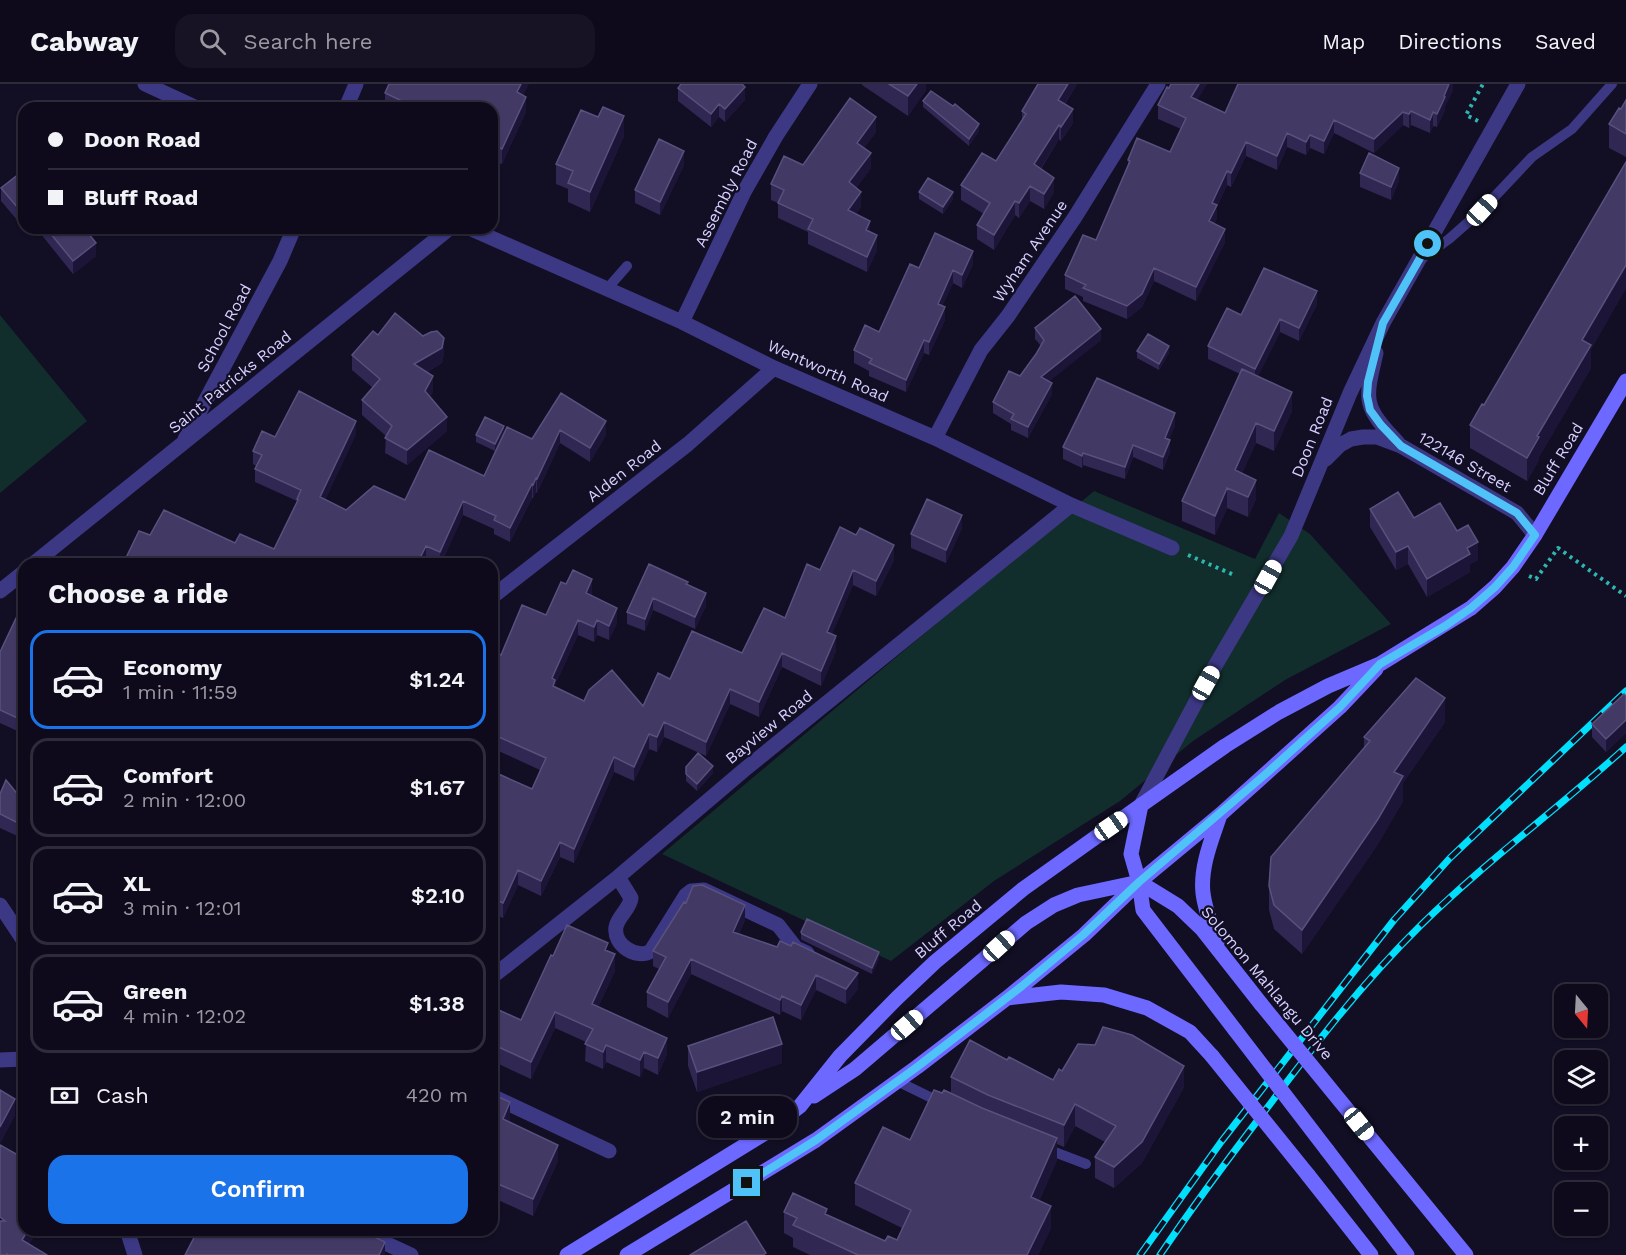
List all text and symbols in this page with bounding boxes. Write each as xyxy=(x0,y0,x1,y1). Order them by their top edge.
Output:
search box xyxy=(175,14,595,68)
text: Cabway xyxy=(30,25,139,58)
icon: search xyxy=(196,25,229,58)
text: Search here xyxy=(244,29,373,54)
text: Map xyxy=(1322,29,1365,54)
text: Directions xyxy=(1398,29,1502,54)
text: Saved xyxy=(1535,29,1596,54)
text: Doon Road xyxy=(84,127,201,152)
street label: Assembly Road xyxy=(691,136,761,250)
text: Bluff Road xyxy=(84,185,198,210)
car xyxy=(1463,191,1501,229)
street label: Wyham Avenue xyxy=(989,196,1071,306)
route start xyxy=(1414,230,1441,257)
street label: School Road xyxy=(193,281,255,375)
street label: Saint Patricks Road xyxy=(165,327,295,437)
street label: Wentworth Road xyxy=(765,336,891,406)
street label: Doon Road xyxy=(1287,394,1337,480)
street label: Bluff Road xyxy=(1529,419,1587,499)
street label: 122146 Street xyxy=(1415,428,1515,496)
street label: Alden Road xyxy=(583,436,665,506)
car xyxy=(1251,557,1285,597)
text: Choose a ride xyxy=(48,578,228,610)
icon: car xyxy=(51,653,105,707)
text: Economy xyxy=(123,655,222,680)
car xyxy=(1189,663,1223,703)
text: $1.24 xyxy=(409,667,465,692)
text: 1 min · 11:59 xyxy=(123,680,238,704)
street label: Bayview Road xyxy=(722,686,816,768)
icon: car xyxy=(51,761,105,815)
text: Comfort xyxy=(123,763,213,788)
text: $1.67 xyxy=(410,775,465,800)
text: 2 min · 12:00 xyxy=(123,788,246,812)
car xyxy=(1091,808,1131,844)
icon: car xyxy=(51,869,105,923)
text: XL xyxy=(123,871,151,896)
text: $2.10 xyxy=(411,883,465,908)
street label: Bluff Road xyxy=(911,895,985,963)
text: 3 min · 12:01 xyxy=(123,896,242,920)
street label: Solomon Mahlangu Drive xyxy=(1197,902,1337,1064)
car xyxy=(980,927,1018,965)
icon: car xyxy=(51,977,105,1031)
text: Green xyxy=(123,979,187,1004)
north arrow xyxy=(1554,984,1608,1038)
map controls xyxy=(1554,984,1608,1236)
text: $1.38 xyxy=(409,991,465,1016)
text: 4 min · 12:02 xyxy=(123,1004,246,1028)
car xyxy=(888,1006,926,1044)
button: layers xyxy=(1554,1050,1608,1104)
icon: cash xyxy=(48,1079,81,1112)
text: Cash xyxy=(96,1083,149,1108)
text: 420 m xyxy=(406,1083,468,1107)
callout: 2 min xyxy=(698,1096,796,1138)
car xyxy=(1341,1104,1377,1144)
text: 2 min xyxy=(720,1105,775,1129)
button: + xyxy=(1554,1116,1608,1170)
button: Confirm xyxy=(48,1155,468,1224)
route end xyxy=(733,1169,760,1196)
button: − xyxy=(1554,1182,1608,1236)

